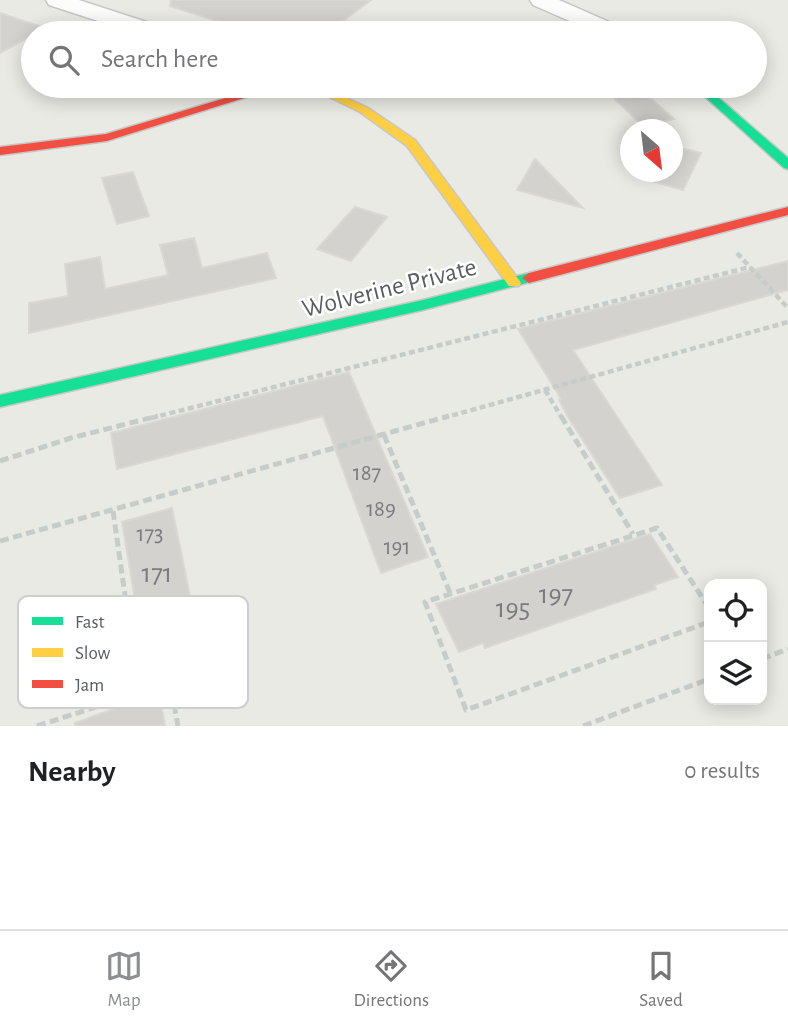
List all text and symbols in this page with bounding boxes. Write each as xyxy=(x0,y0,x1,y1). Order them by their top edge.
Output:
search box xyxy=(21,21,767,98)
icon: search xyxy=(45,41,83,79)
text: Search here xyxy=(101,46,219,72)
north arrow xyxy=(620,119,683,182)
street label: Wolverine Private xyxy=(299,254,479,322)
house number: 187 xyxy=(353,462,381,485)
house number: 189 xyxy=(366,498,396,521)
house number: 173 xyxy=(137,523,163,546)
house number: 191 xyxy=(384,536,410,559)
house number: 171 xyxy=(142,560,172,588)
map controls xyxy=(704,579,767,705)
button: locate xyxy=(704,579,767,642)
house number: 197 xyxy=(539,581,573,609)
house number: 195 xyxy=(496,595,530,623)
legend xyxy=(18,596,248,708)
text: Fast xyxy=(75,613,105,632)
button: layers xyxy=(704,642,767,705)
text: Slow xyxy=(75,644,111,663)
text: Jam xyxy=(75,676,104,695)
text: Nearby xyxy=(28,757,116,787)
text: 0 results xyxy=(684,760,760,783)
tab: Map xyxy=(105,947,143,1012)
tab: Directions xyxy=(353,947,429,1012)
tab: Saved xyxy=(639,947,683,1012)

